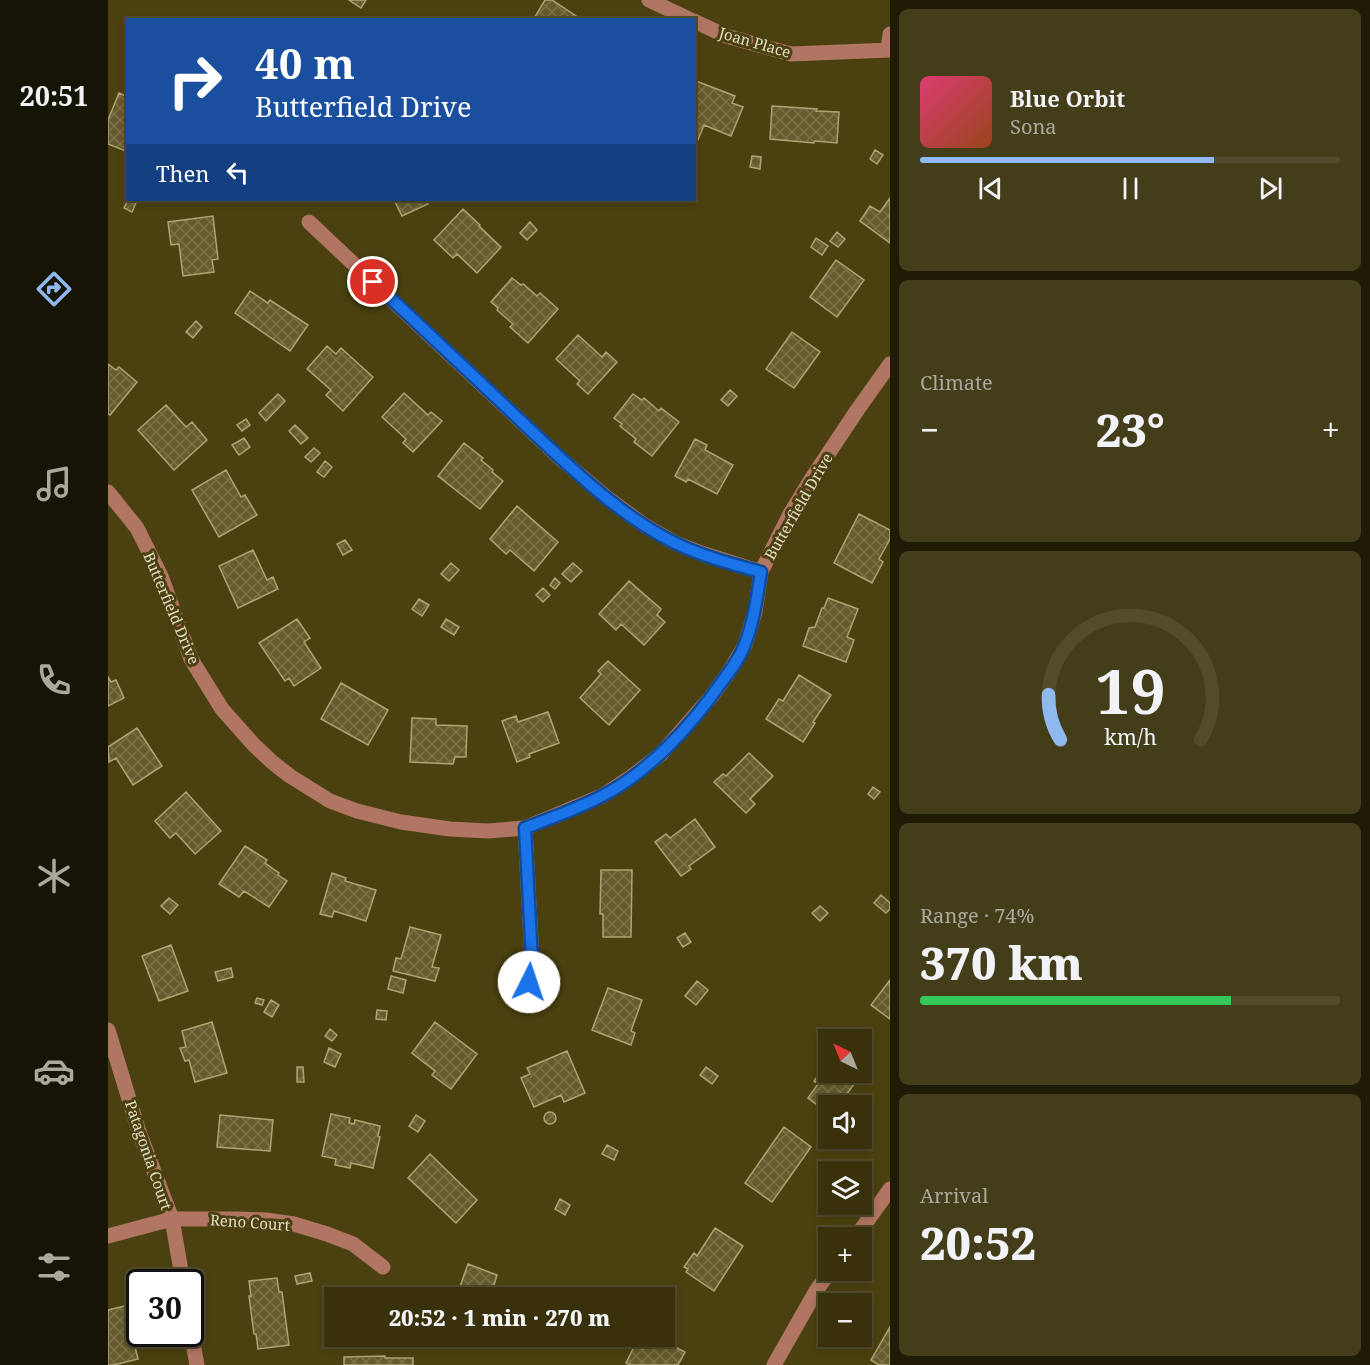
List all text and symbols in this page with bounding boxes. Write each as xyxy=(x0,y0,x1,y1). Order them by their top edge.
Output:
street label: Joan Place xyxy=(716,22,793,62)
text: 40 m xyxy=(255,34,355,91)
icon: right xyxy=(156,42,234,120)
text: 20:51 xyxy=(19,77,89,114)
text: Blue Orbit xyxy=(1010,83,1125,113)
text: Butterfield Drive xyxy=(255,88,471,125)
text: Sona xyxy=(1010,113,1057,140)
icon: left xyxy=(221,156,254,189)
text: Then xyxy=(156,158,209,188)
icon: previous xyxy=(974,172,1007,205)
icon: pause xyxy=(1114,172,1147,205)
icon: next xyxy=(1254,172,1287,205)
pin xyxy=(347,256,398,307)
icon: arrive xyxy=(356,265,389,298)
icon: directions xyxy=(33,268,75,310)
text: Climate xyxy=(920,369,993,396)
text: 23° xyxy=(1096,399,1165,460)
text: − xyxy=(920,407,939,452)
text: + xyxy=(1322,407,1340,452)
street label: Butterfield Drive xyxy=(759,449,837,563)
icon: music xyxy=(33,463,75,505)
street label: Butterfield Drive xyxy=(139,549,205,667)
text: 19 xyxy=(1095,647,1165,732)
icon: phone xyxy=(33,659,75,701)
text: km/h xyxy=(1104,722,1157,751)
icon: climate xyxy=(33,855,75,897)
text: Range · 74% xyxy=(920,902,1034,929)
text: 370 km xyxy=(920,932,1083,993)
position arrow xyxy=(497,950,561,1014)
north arrow xyxy=(818,1029,872,1083)
map controls xyxy=(818,1029,872,1347)
icon: car xyxy=(33,1050,75,1092)
button: sound xyxy=(818,1095,872,1149)
street label: Patagonia Court xyxy=(121,1098,177,1212)
button: layers xyxy=(818,1161,872,1215)
text: Arrival xyxy=(920,1182,988,1209)
street label: Reno Court xyxy=(209,1209,291,1235)
text: 20:52 xyxy=(920,1212,1036,1273)
button: + xyxy=(818,1227,872,1281)
icon: filters xyxy=(33,1246,75,1288)
speed limit sign: 30 xyxy=(126,1269,204,1347)
button: − xyxy=(818,1293,872,1347)
text: 20:52 · 1 min · 270 m xyxy=(389,1302,610,1332)

